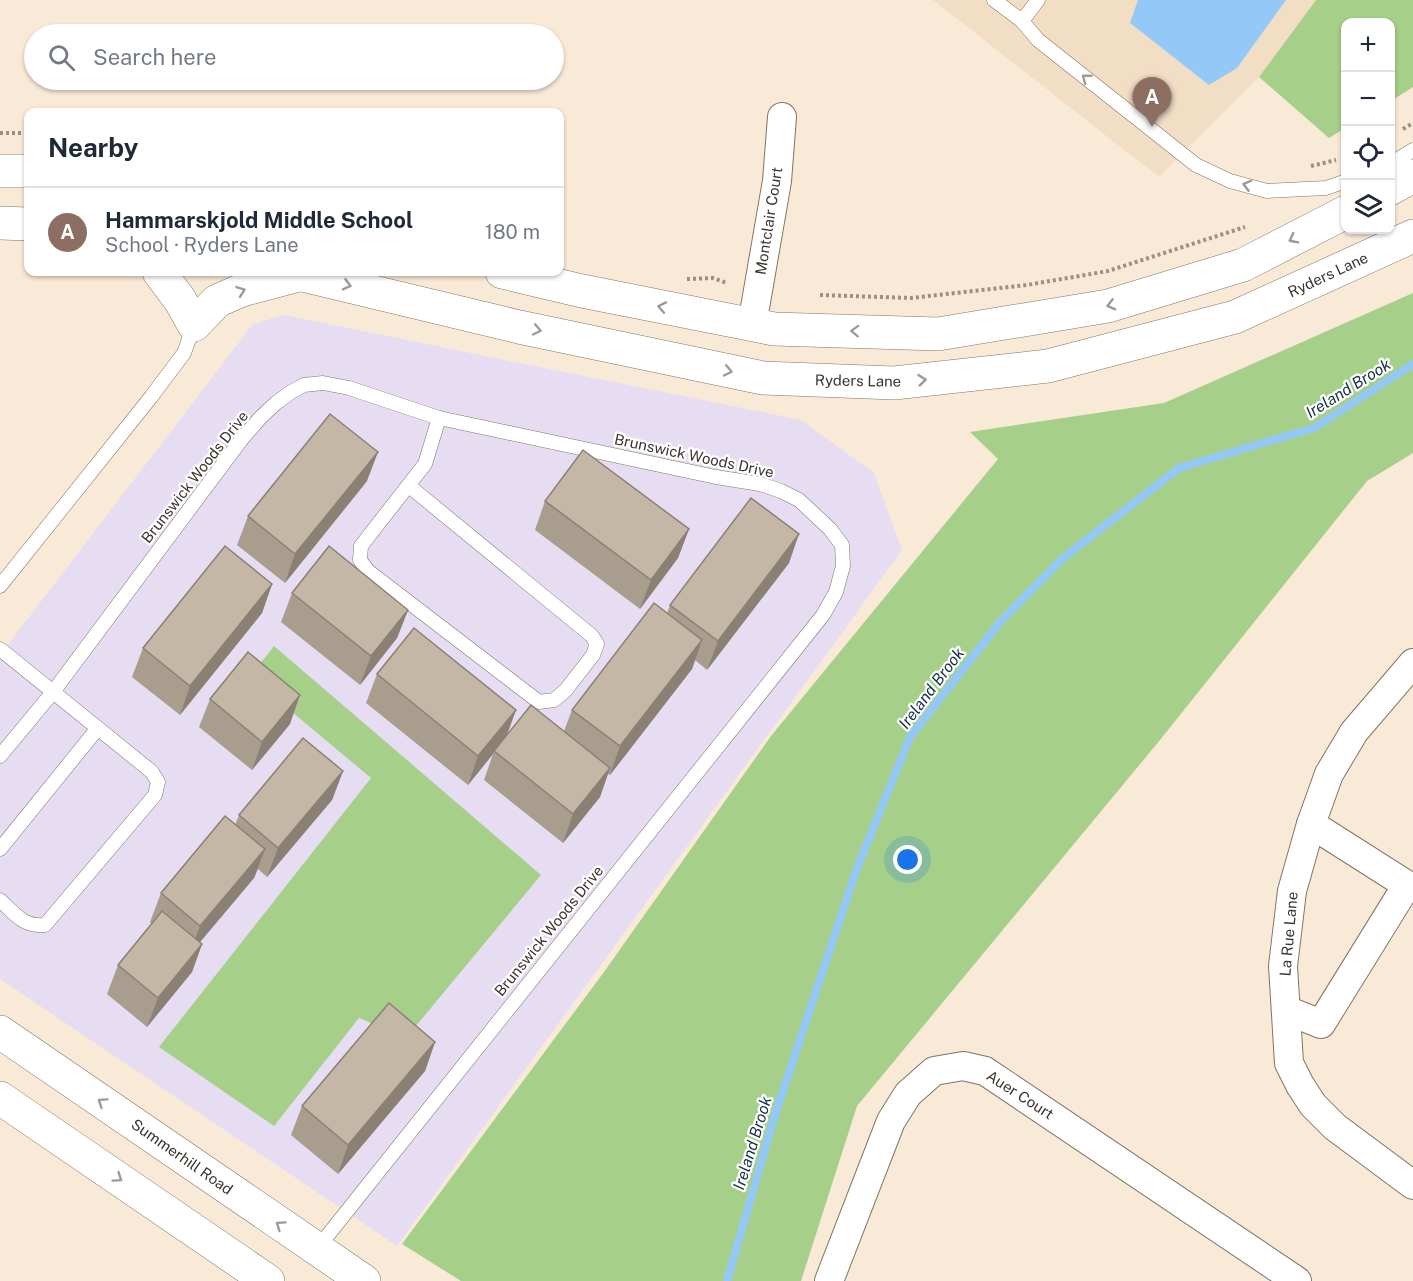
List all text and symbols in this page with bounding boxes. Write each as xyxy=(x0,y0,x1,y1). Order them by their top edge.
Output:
map controls xyxy=(1341,18,1395,234)
button: + xyxy=(1341,18,1395,72)
search box xyxy=(24,24,564,90)
icon: search xyxy=(45,41,78,74)
text: Search here xyxy=(93,44,217,70)
button: − xyxy=(1341,72,1395,126)
one-way arrow xyxy=(1082,75,1093,86)
pin: A xyxy=(1132,78,1172,127)
button: locate xyxy=(1341,126,1395,180)
text: Nearby xyxy=(48,132,138,163)
street label: Montclair Court xyxy=(752,166,785,276)
one-way arrow xyxy=(1242,180,1252,193)
button: layers xyxy=(1341,180,1395,234)
text: Hammarskjold Middle School xyxy=(105,207,413,233)
text: A xyxy=(60,220,75,244)
text: 180 m xyxy=(485,220,540,244)
one-way arrow xyxy=(1289,232,1300,243)
text: School · Ryders Lane xyxy=(105,233,299,257)
street label: Ryders Lane xyxy=(1285,249,1371,300)
one-way arrow xyxy=(342,278,352,291)
one-way arrow xyxy=(235,286,245,299)
one-way arrow xyxy=(1106,297,1116,310)
one-way arrow xyxy=(658,301,668,314)
one-way arrow xyxy=(532,323,542,336)
one-way arrow xyxy=(851,325,860,338)
water label: Ireland Brook xyxy=(1302,355,1395,422)
one-way arrow xyxy=(723,364,733,377)
street label: Ryders Lane xyxy=(815,371,901,390)
one-way arrow xyxy=(917,374,926,387)
street label: Brunswick Woods Drive xyxy=(138,407,251,546)
street label: Brunswick Woods Drive xyxy=(613,430,775,481)
water label: Ireland Brook xyxy=(895,644,968,733)
your location xyxy=(893,845,922,874)
street label: Brunswick Woods Drive xyxy=(491,862,606,999)
street label: La Rue Lane xyxy=(1276,891,1301,977)
street label: Auer Court xyxy=(984,1067,1057,1123)
water label: Ireland Brook xyxy=(729,1094,776,1192)
one-way arrow xyxy=(98,1098,109,1109)
street label: Summerhill Road xyxy=(128,1115,236,1198)
one-way arrow xyxy=(111,1171,122,1182)
one-way arrow xyxy=(276,1221,287,1232)

